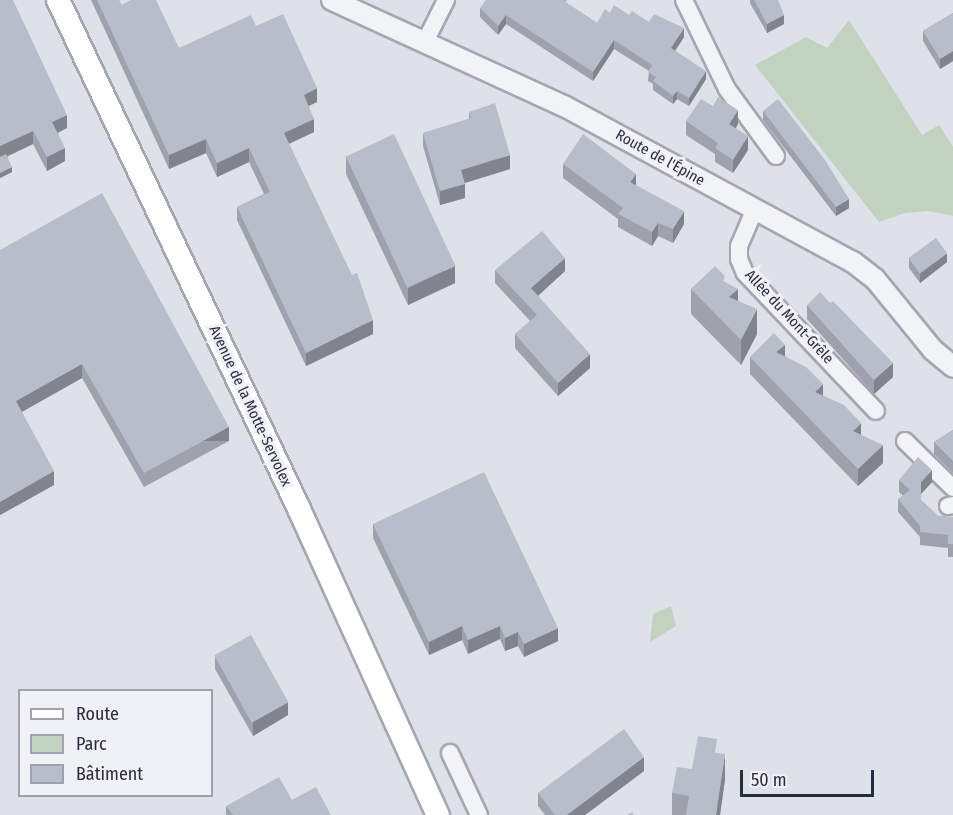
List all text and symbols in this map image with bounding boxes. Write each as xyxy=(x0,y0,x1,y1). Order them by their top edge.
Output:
street label: Route de l'Épine xyxy=(612,126,708,190)
street label: Allée du Mont-Grêle xyxy=(741,266,837,368)
street label: Avenue de la Motte-Servolex xyxy=(205,323,295,489)
legend xyxy=(18,689,213,797)
text: Route xyxy=(76,703,119,725)
text: Parc xyxy=(76,733,107,755)
scale bar xyxy=(743,758,876,796)
text: Bâtiment xyxy=(76,763,143,785)
text: 50 m xyxy=(751,769,787,791)

